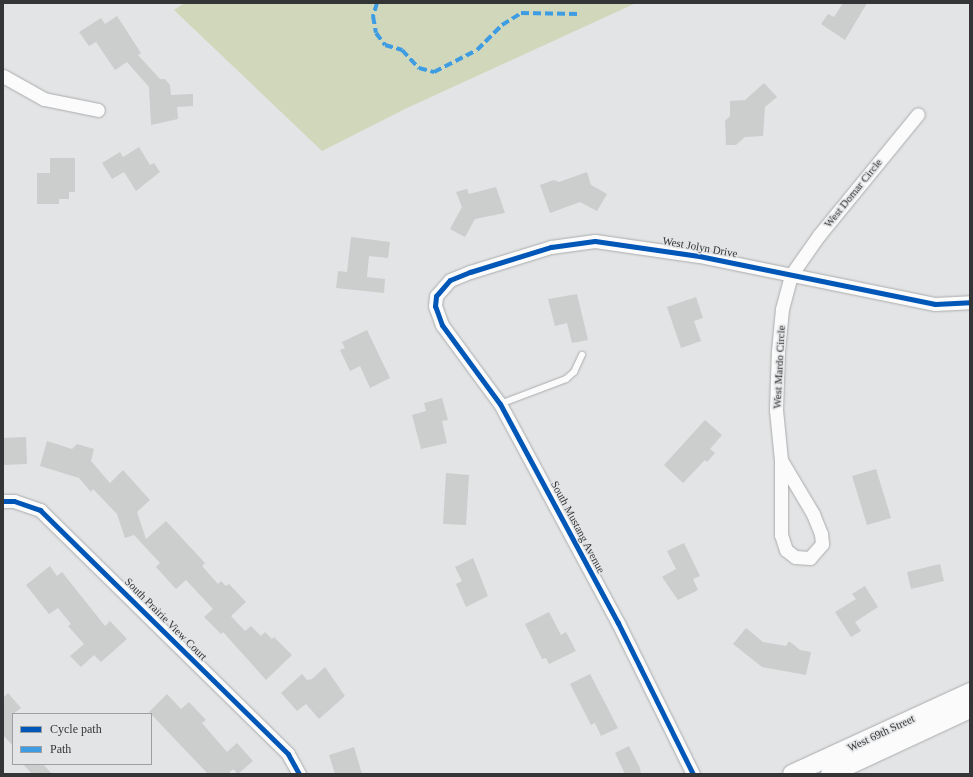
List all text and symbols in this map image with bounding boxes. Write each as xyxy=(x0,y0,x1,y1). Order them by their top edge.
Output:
street label: West Domar Circle xyxy=(821,156,885,230)
street label: West Jolyn Drive xyxy=(661,234,739,260)
street label: West Mardo Circle xyxy=(770,325,788,409)
street label: South Mustang Avenue xyxy=(548,478,608,576)
street label: South Prairie View Court xyxy=(122,575,210,663)
street label: West 69th Street xyxy=(845,712,917,754)
legend xyxy=(12,713,152,765)
text: Cycle path xyxy=(50,722,102,736)
text: Path xyxy=(50,742,71,756)

